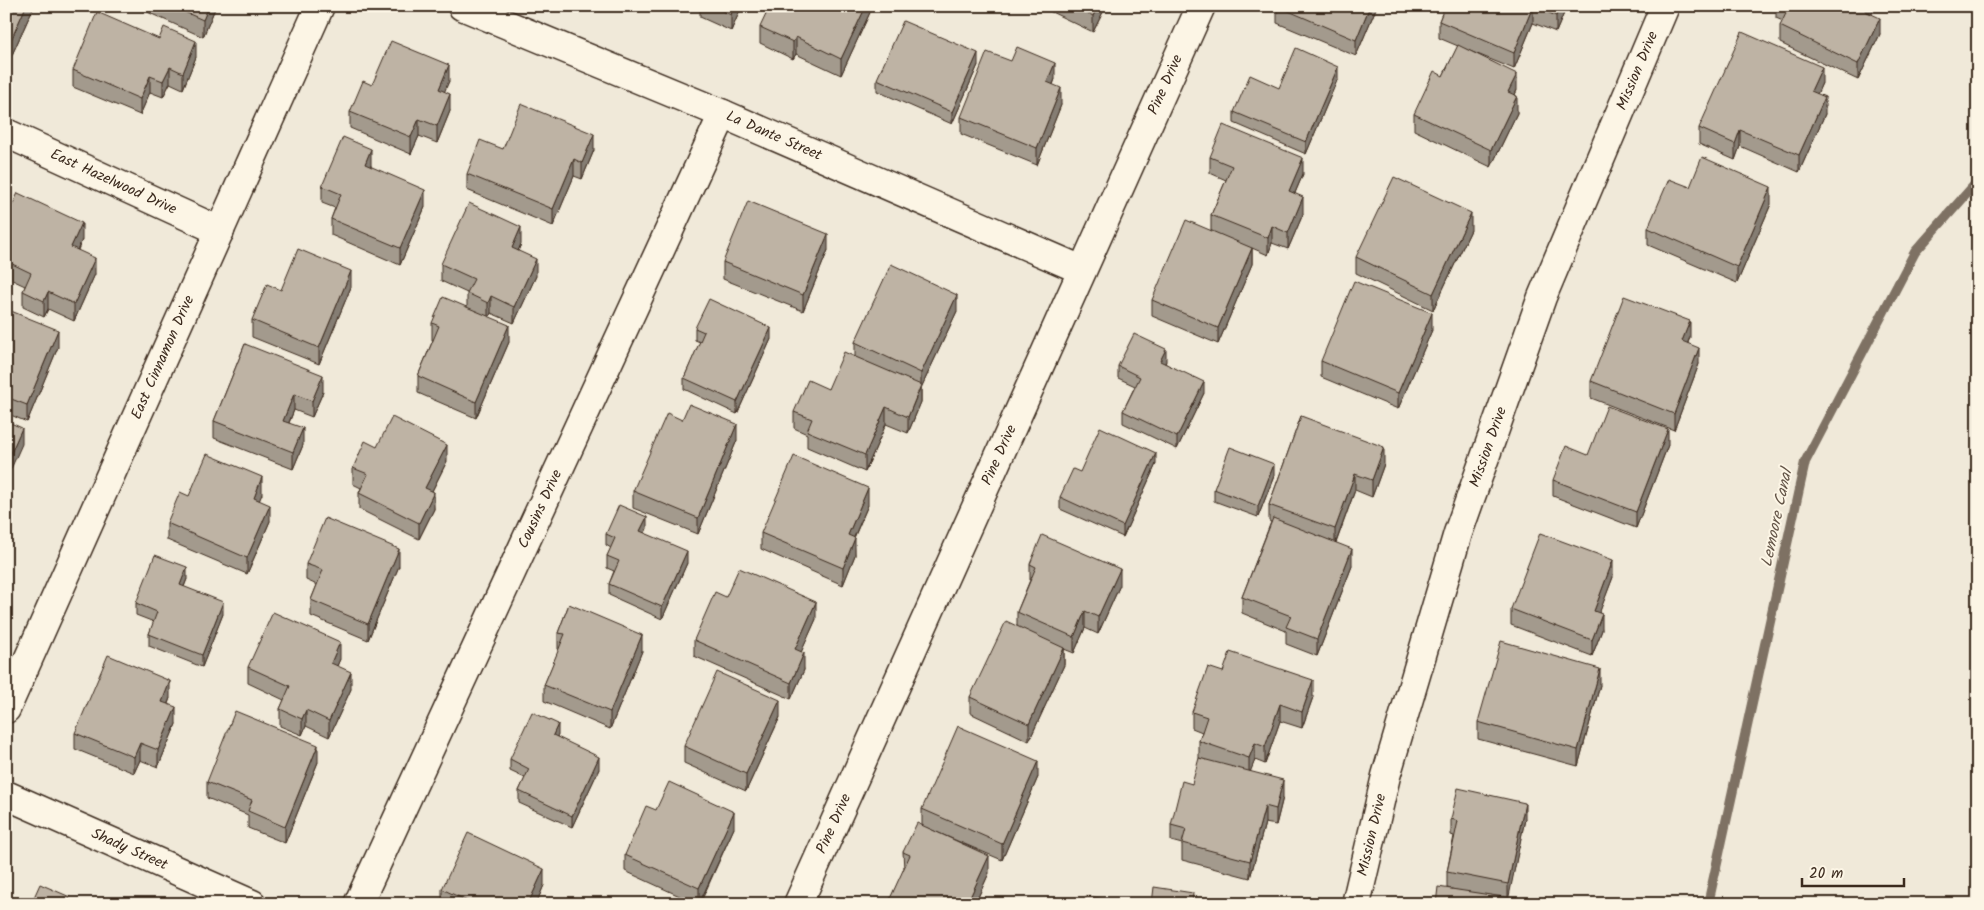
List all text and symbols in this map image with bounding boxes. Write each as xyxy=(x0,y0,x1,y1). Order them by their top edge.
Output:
street label: Mission Drive xyxy=(1610,27,1665,114)
street label: Pine Drive xyxy=(1142,50,1190,119)
street label: La Dante Street xyxy=(722,105,826,168)
street label: East Hazelwood Drive xyxy=(46,143,181,222)
street label: East Cinnamon Drive xyxy=(125,291,201,423)
street label: Mission Drive xyxy=(1463,403,1514,491)
street label: Pine Drive xyxy=(975,421,1024,489)
water label: Lemoore Canal xyxy=(1754,464,1800,569)
street label: Cousins Drive xyxy=(512,465,569,553)
street label: Pine Drive xyxy=(810,789,858,858)
street label: Mission Drive xyxy=(1351,791,1394,878)
street label: Shady Street xyxy=(87,822,172,877)
scale bar xyxy=(1802,855,1904,887)
text: 20 m xyxy=(1809,862,1843,886)

